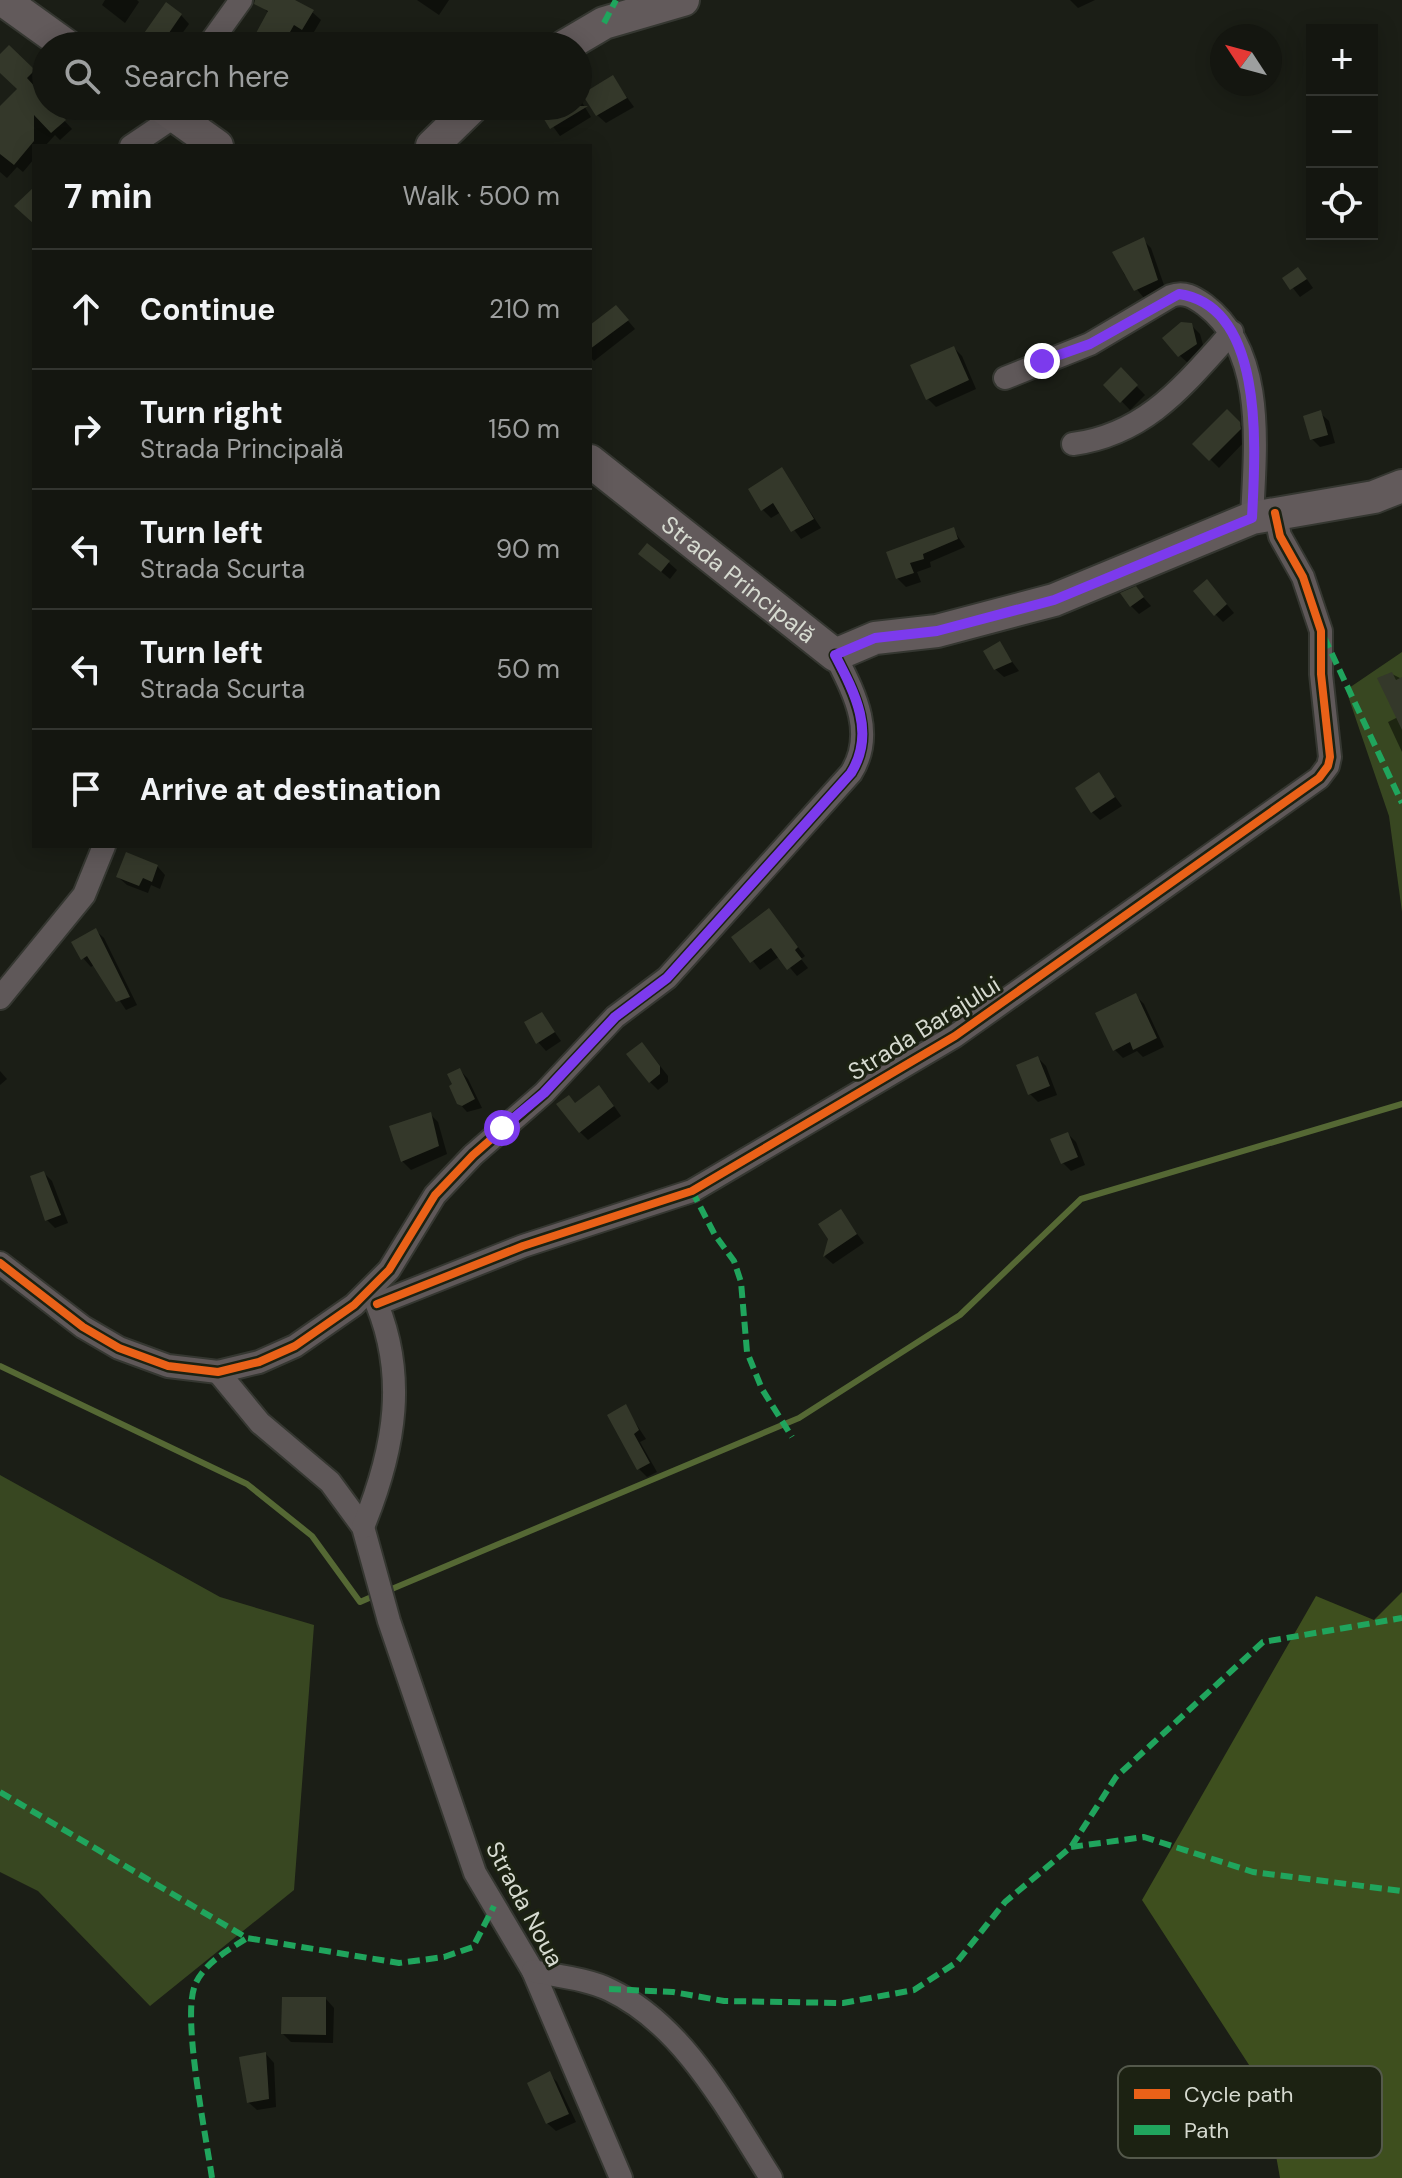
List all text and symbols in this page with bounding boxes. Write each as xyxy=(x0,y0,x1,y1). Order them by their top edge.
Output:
north arrow xyxy=(1210,24,1282,96)
map controls xyxy=(1306,24,1378,240)
button: + xyxy=(1306,24,1378,96)
search box xyxy=(32,32,592,120)
icon: search xyxy=(60,54,104,98)
text: Search here xyxy=(124,57,290,96)
button: − xyxy=(1306,96,1378,168)
button: locate xyxy=(1306,168,1378,240)
text: 7 min xyxy=(64,174,153,219)
text: Walk · 500 m xyxy=(403,179,560,213)
icon: ahead xyxy=(64,287,108,331)
text: Continue xyxy=(140,290,275,329)
text: 210 m xyxy=(489,292,560,326)
route end xyxy=(1024,343,1060,379)
text: Turn right xyxy=(140,393,283,432)
icon: right xyxy=(64,407,108,451)
text: 150 m xyxy=(488,412,560,446)
text: Strada Principală xyxy=(140,432,344,466)
street label: Strada Principală xyxy=(656,508,822,650)
text: Turn left xyxy=(140,513,263,552)
icon: left xyxy=(64,527,108,571)
text: 90 m xyxy=(496,532,560,566)
text: Strada Scurta xyxy=(140,552,305,586)
text: Turn left xyxy=(140,633,263,672)
icon: left xyxy=(64,647,108,691)
text: 50 m xyxy=(496,652,560,686)
text: Strada Scurta xyxy=(140,672,305,706)
icon: arrive xyxy=(64,767,108,811)
text: Arrive at destination xyxy=(140,770,441,809)
street label: Strada Barajului xyxy=(842,969,1006,1087)
route start xyxy=(484,1110,520,1146)
street label: Strada Noua xyxy=(479,1836,571,1972)
legend xyxy=(1118,2066,1382,2158)
text: Cycle path xyxy=(1184,2080,1294,2109)
text: Path xyxy=(1184,2116,1229,2145)

